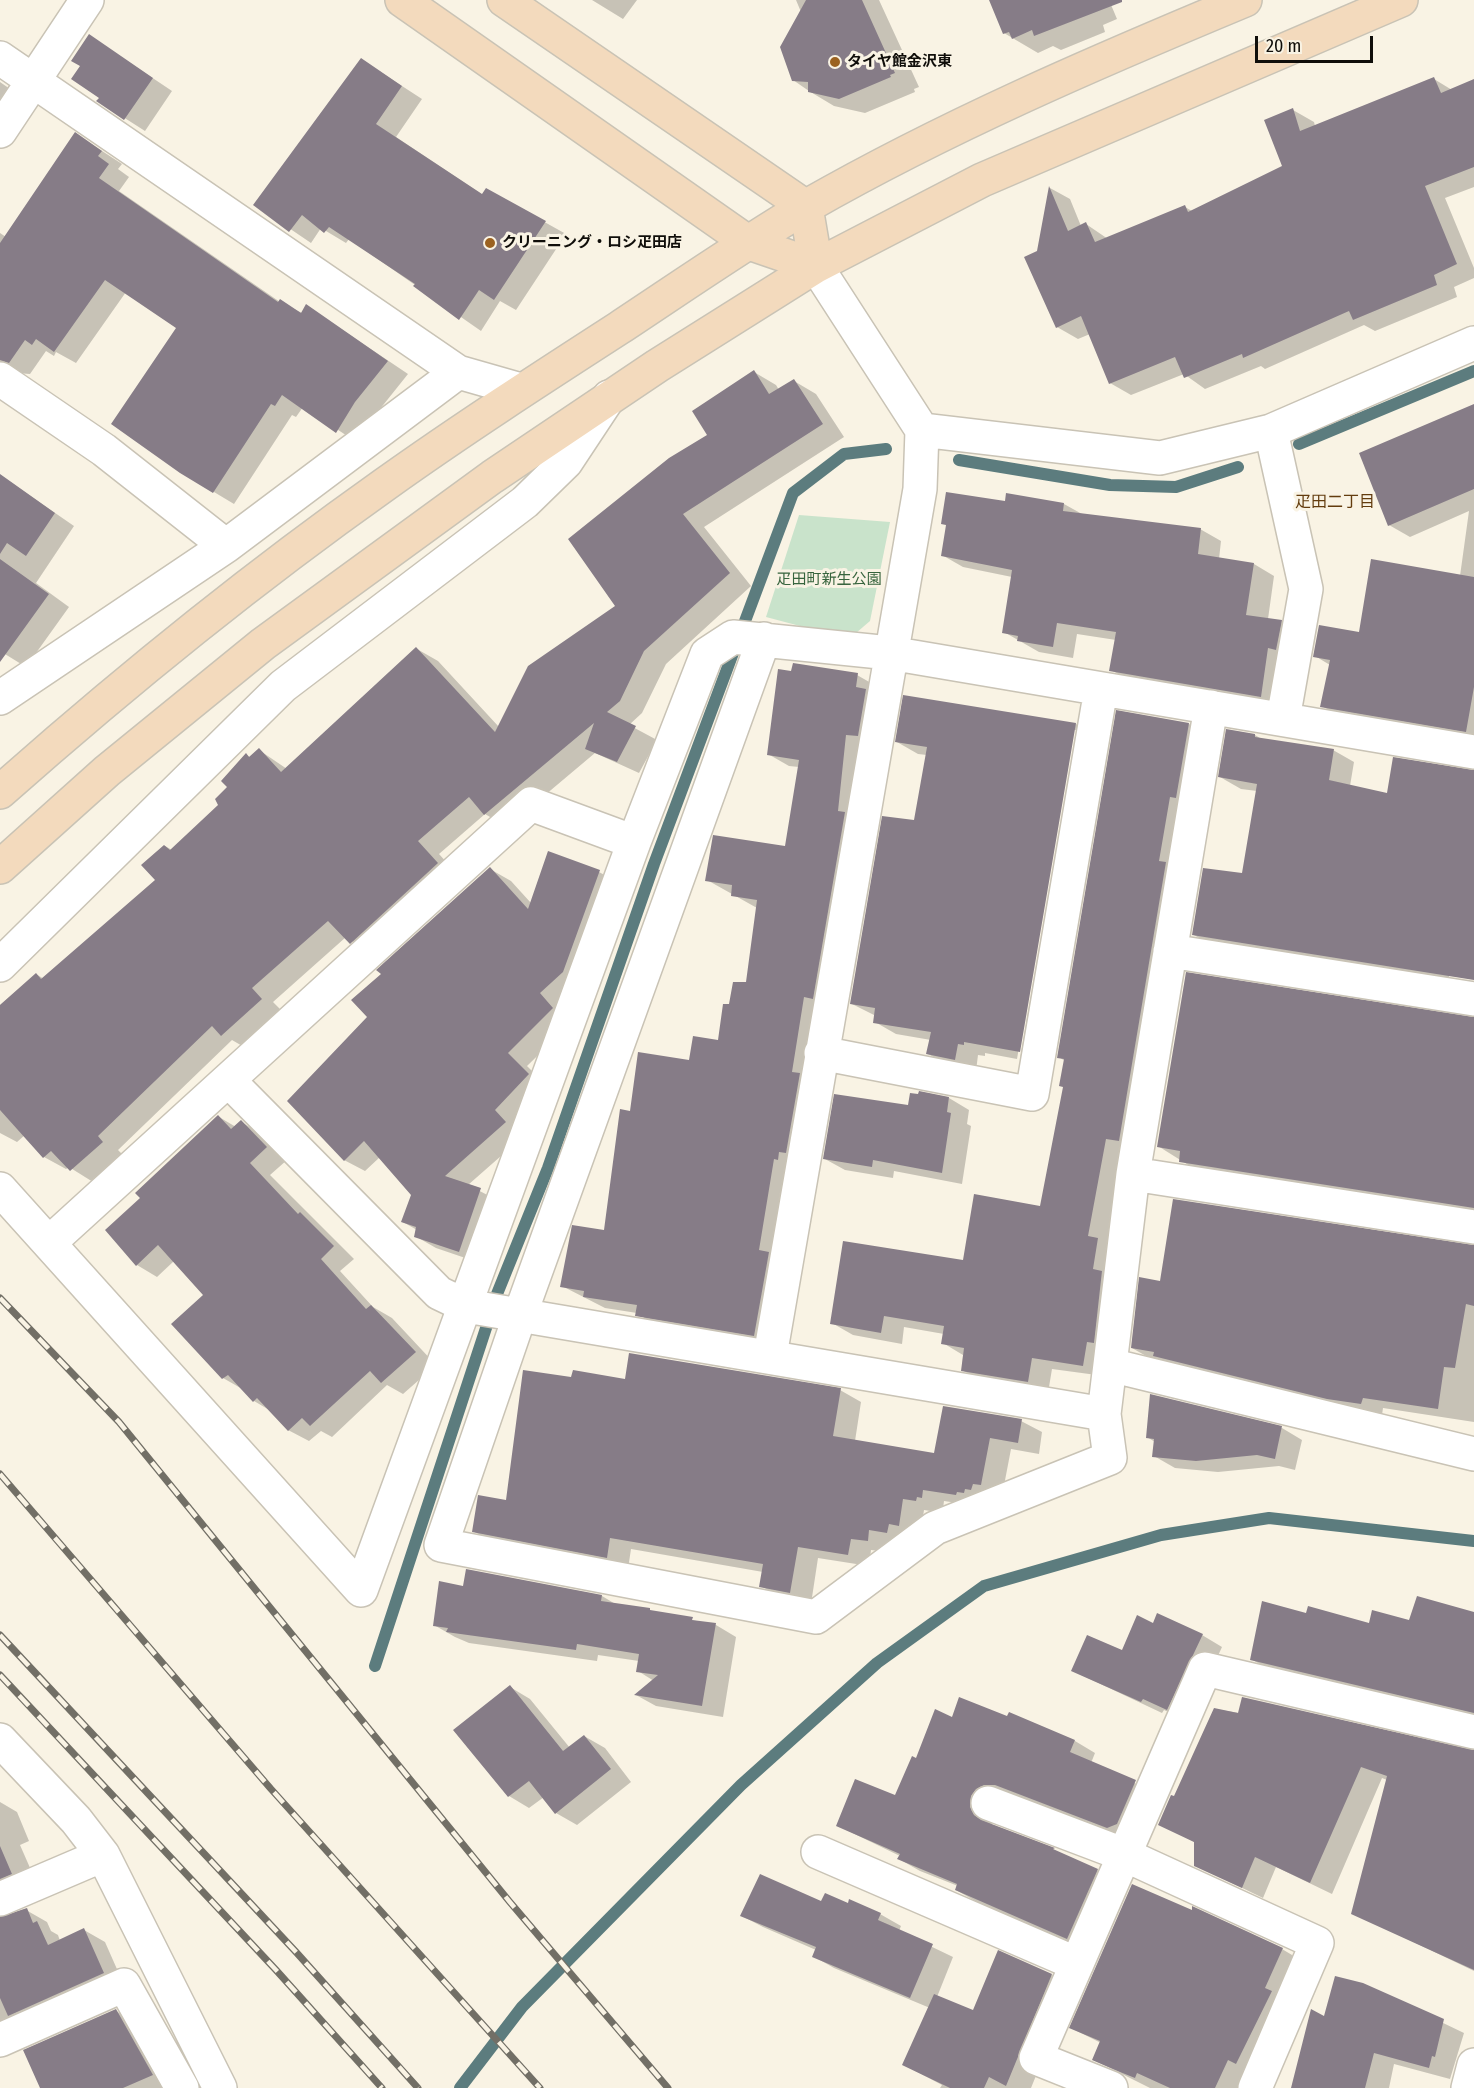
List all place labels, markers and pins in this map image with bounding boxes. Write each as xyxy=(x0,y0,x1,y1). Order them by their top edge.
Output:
place label: タイヤ館金沢東 xyxy=(847,53,952,71)
marker: タイヤ館金沢東 xyxy=(828,55,842,69)
place label: クリーニング・ロシ疋田店 xyxy=(502,234,682,252)
marker: クリーニング・ロシ疋田店 xyxy=(483,236,497,250)

